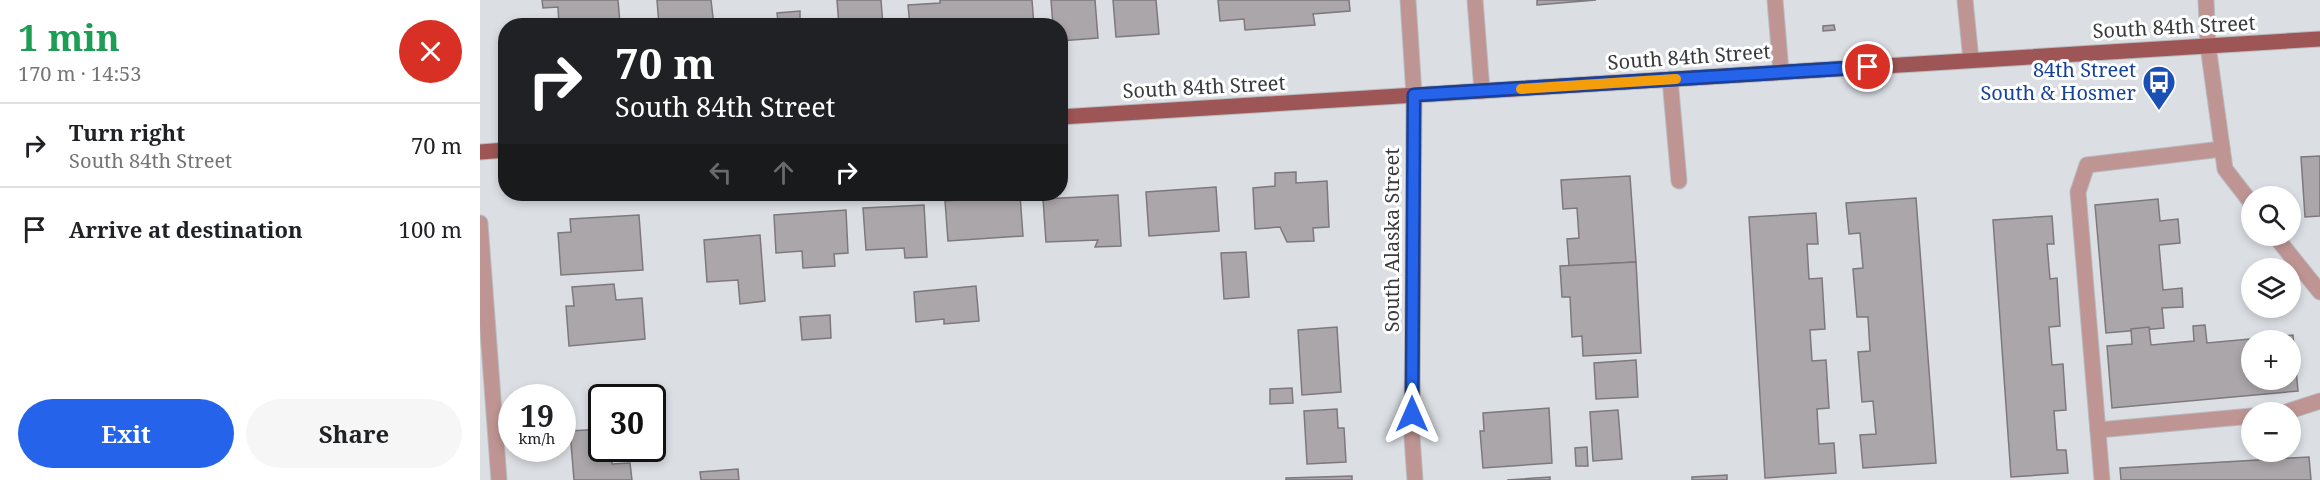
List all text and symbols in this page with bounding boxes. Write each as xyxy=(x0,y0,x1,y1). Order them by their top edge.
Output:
street label: South 84th Street xyxy=(2092,9,2256,44)
text: 1 min xyxy=(18,13,120,62)
button: close xyxy=(399,20,462,83)
text: 70 m xyxy=(615,34,715,91)
street label: South 84th Street xyxy=(1607,37,1771,76)
pin xyxy=(1842,41,1893,92)
icon: right xyxy=(516,42,594,120)
icon: arrive xyxy=(1851,50,1884,83)
place label: 84th Street South & Hosmer xyxy=(1980,56,2137,106)
text: 170 m · 14:53 xyxy=(18,60,141,87)
bus stop icon: 84th Street South & Hosmer xyxy=(2141,64,2177,111)
street label: South 84th Street xyxy=(1122,69,1286,104)
text: South 84th Street xyxy=(615,88,835,125)
text: Turn right xyxy=(69,117,185,147)
icon: right xyxy=(18,129,51,162)
text: 70 m xyxy=(411,130,462,160)
text: South 84th Street xyxy=(69,147,232,174)
street label: South Alaska Street xyxy=(1378,148,1405,332)
icon: left xyxy=(704,156,737,189)
icon: ahead xyxy=(767,156,800,189)
icon: right xyxy=(830,156,863,189)
map controls xyxy=(2241,186,2301,462)
button: search xyxy=(2241,186,2301,246)
icon: arrive xyxy=(18,213,51,246)
text: Arrive at destination xyxy=(69,214,303,244)
text: 100 m xyxy=(399,214,462,244)
button: layers xyxy=(2241,258,2301,318)
button: + xyxy=(2241,330,2301,390)
position arrow xyxy=(1380,382,1444,446)
speed limit sign: 30 xyxy=(588,384,666,462)
text: 19 xyxy=(520,395,554,436)
button: Exit xyxy=(18,399,234,468)
button: Share xyxy=(246,399,462,468)
button: − xyxy=(2241,402,2301,462)
text: km/h xyxy=(519,428,555,448)

